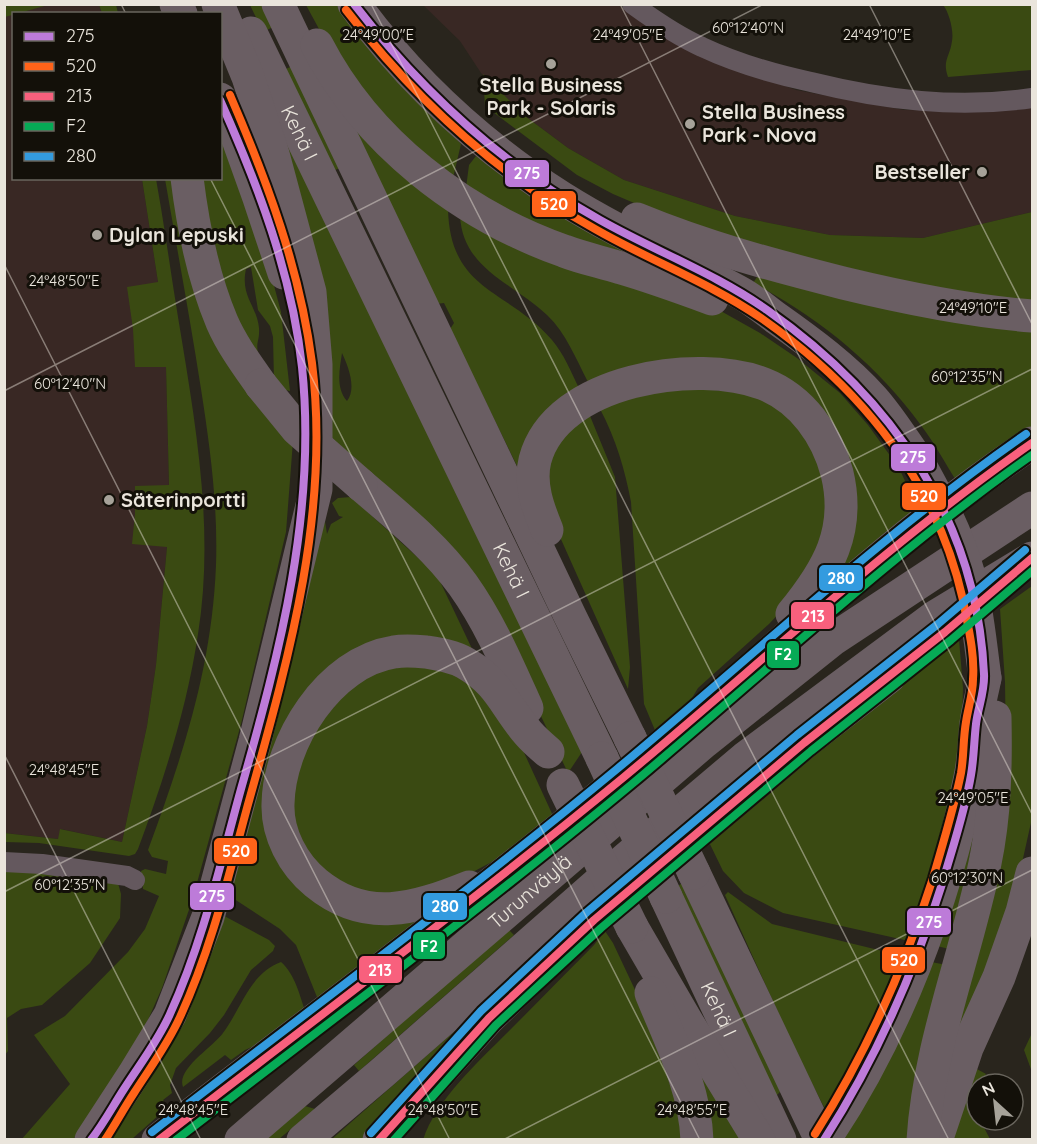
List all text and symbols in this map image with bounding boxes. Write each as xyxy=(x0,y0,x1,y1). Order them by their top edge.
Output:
legend xyxy=(12,12,222,180)
text: 60°12'40"N xyxy=(712,18,784,37)
text: 275 xyxy=(66,24,95,47)
text: 24°49'00"E xyxy=(342,25,414,44)
text: 24°49'05"E xyxy=(592,25,664,44)
text: 24°49'10"E xyxy=(843,25,911,44)
text: 520 xyxy=(66,54,97,77)
marker: Stella Business Park - Solaris xyxy=(544,57,558,71)
place label: Stella Business Park - Solaris xyxy=(480,72,622,120)
text: 213 xyxy=(66,84,92,107)
place label: Stella Business Park - Nova xyxy=(702,99,845,147)
street label: Kehä I xyxy=(276,101,324,164)
text: F2 xyxy=(66,114,86,137)
marker: Stella Business Park - Nova xyxy=(683,117,697,131)
text: 280 xyxy=(66,144,96,167)
line badge: 275 xyxy=(504,159,550,188)
place label: Bestseller xyxy=(874,159,970,184)
text: 275 xyxy=(513,163,541,183)
marker: Bestseller xyxy=(975,165,989,179)
line badge: 520 xyxy=(531,190,577,218)
text: 520 xyxy=(540,194,568,214)
place label: Dylan Lepuski xyxy=(109,222,244,247)
marker: Dylan Lepuski xyxy=(90,228,104,242)
text: 24°48'50"E xyxy=(28,271,100,290)
text: 24°49'10"E xyxy=(939,298,1007,317)
text: 60°12'35"N xyxy=(931,367,1003,386)
text: 60°12'40"N xyxy=(34,374,106,393)
line badge: 275 xyxy=(890,443,936,472)
text: 275 xyxy=(899,447,927,467)
line badge: 520 xyxy=(901,482,947,511)
text: 520 xyxy=(910,486,938,506)
place label: Säterinportti xyxy=(121,487,246,512)
marker: Säterinportti xyxy=(102,493,116,507)
street label: Kehä I xyxy=(488,538,536,602)
line badge: 280 xyxy=(818,564,864,592)
text: 280 xyxy=(827,568,855,588)
line badge: 213 xyxy=(790,601,835,630)
text: 213 xyxy=(801,606,825,626)
line badge: F2 xyxy=(766,640,800,669)
text: F2 xyxy=(774,644,792,664)
text: 24°48'45"E xyxy=(29,760,99,779)
text: 24°49'05"E xyxy=(937,788,1009,807)
line badge: 520 xyxy=(213,837,258,865)
text: 520 xyxy=(222,841,250,861)
street label: Turunväylä xyxy=(483,848,577,934)
text: 60°12'30"N xyxy=(931,868,1003,887)
text: 60°12'35"N xyxy=(34,875,106,894)
line badge: 275 xyxy=(189,882,235,911)
text: 275 xyxy=(198,886,226,906)
line badge: 280 xyxy=(422,892,468,921)
text: 280 xyxy=(431,896,459,916)
line badge: 275 xyxy=(906,907,952,936)
text: 275 xyxy=(915,912,943,932)
line badge: F2 xyxy=(412,931,446,960)
text: F2 xyxy=(420,936,438,956)
line badge: 520 xyxy=(881,946,926,974)
text: 520 xyxy=(890,950,918,970)
line badge: 213 xyxy=(358,955,403,984)
text: 213 xyxy=(368,960,392,980)
street label: Kehä I xyxy=(695,977,743,1041)
north arrow xyxy=(965,1072,1025,1132)
text: N xyxy=(978,1077,998,1100)
text: 24°48'45"E xyxy=(158,1100,228,1119)
text: 24°48'50"E xyxy=(407,1100,479,1119)
text: 24°48'55"E xyxy=(657,1100,727,1119)

